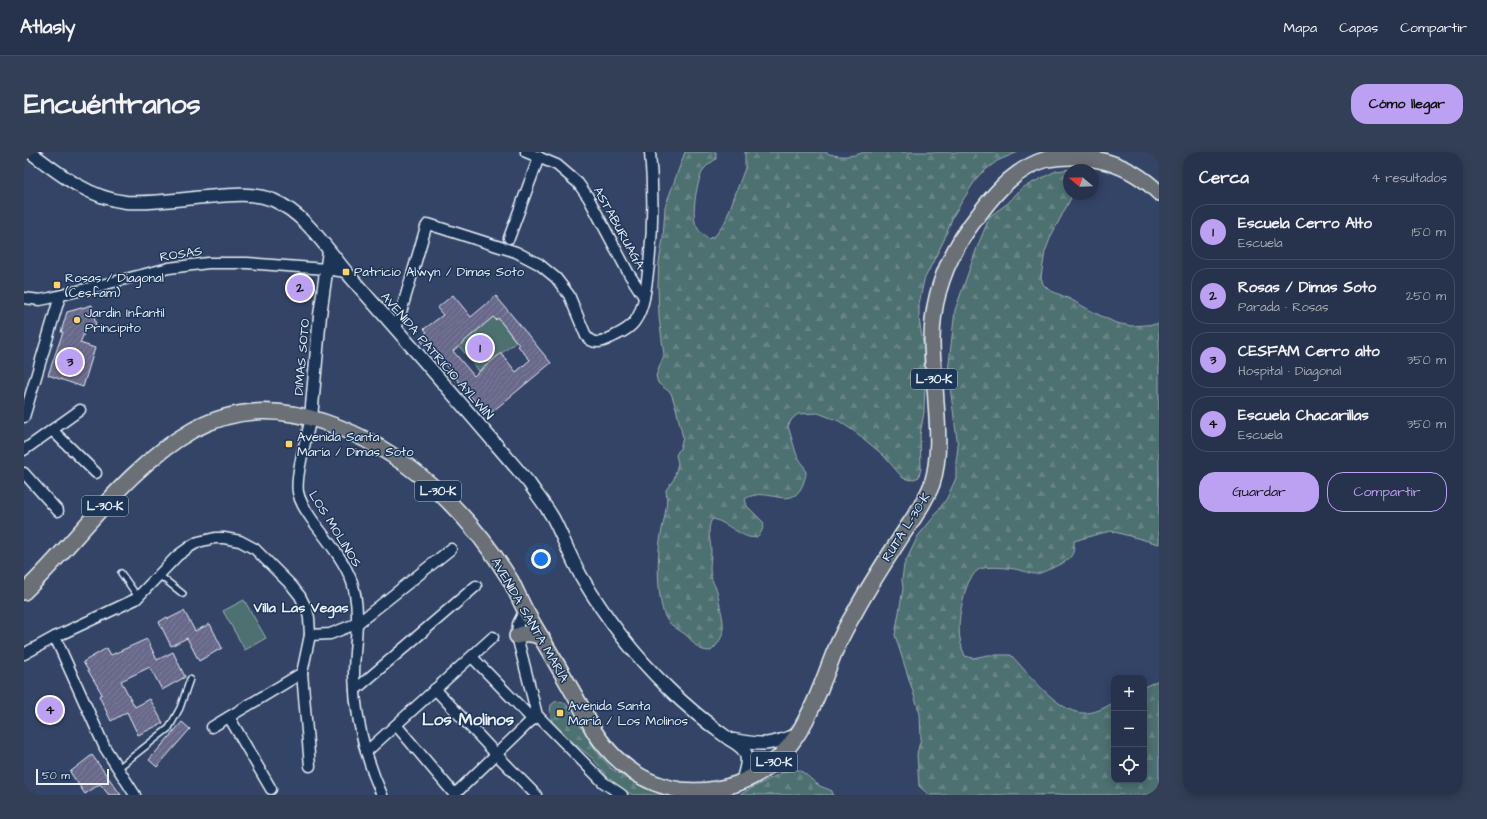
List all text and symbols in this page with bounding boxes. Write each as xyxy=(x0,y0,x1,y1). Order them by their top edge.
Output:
text: Atlasly xyxy=(20,14,75,41)
text: Mapa xyxy=(1284,18,1317,38)
text: Capas xyxy=(1339,18,1378,38)
text: Compartir xyxy=(1400,18,1467,38)
button: Cómo llegar xyxy=(1351,84,1463,124)
text: Encuéntranos xyxy=(24,85,200,124)
north arrow xyxy=(1063,164,1099,200)
text: Cerca xyxy=(1199,166,1249,190)
text: 4 resultados xyxy=(1371,169,1447,187)
street label: ASTABURUAGA xyxy=(589,183,649,273)
text: Escuela Cerro Alto xyxy=(1238,213,1372,234)
text: 1 xyxy=(1212,223,1214,241)
text: 150 m xyxy=(1412,223,1446,241)
text: Escuela xyxy=(1238,234,1283,252)
street label: ROSAS xyxy=(158,242,204,266)
place label: Patricio Alwyn / Dimas Soto xyxy=(354,263,525,282)
marker: Patricio Alwyn / Dimas Soto xyxy=(341,267,351,277)
place label: Rosas / Diagonal (Cesfam) xyxy=(65,269,164,302)
pin: 2 xyxy=(287,273,313,303)
text: Rosas / Dimas Soto xyxy=(1238,277,1376,298)
marker: Rosas / Diagonal (Cesfam) xyxy=(52,280,62,290)
text: 2 xyxy=(1209,287,1217,305)
text: 250 m xyxy=(1406,287,1446,305)
street label: AVENIDA PATRICIO AYLWIN xyxy=(376,288,498,424)
text: Parada · Rosas xyxy=(1238,298,1328,316)
place label: Jardín Infantil Principito xyxy=(85,304,165,337)
marker: Jardín Infantil Principito xyxy=(72,315,82,325)
street label: DIMAS SOTO xyxy=(290,318,314,396)
pin: 1 xyxy=(467,333,493,363)
text: CESFAM Cerro alto xyxy=(1238,341,1380,362)
pin: 3 xyxy=(57,347,83,377)
text: 3 xyxy=(1210,351,1216,369)
text: 350 m xyxy=(1407,351,1446,369)
text: Hospital · Diagonal xyxy=(1238,362,1341,380)
road number: L-30-K xyxy=(911,369,957,389)
text: Escuela Chacarillas xyxy=(1238,405,1369,426)
text: 4 xyxy=(1209,415,1217,433)
text: 350 m xyxy=(1407,415,1446,433)
text: Escuela xyxy=(1238,426,1283,444)
place label: Avenida Santa María / Dimas Soto xyxy=(297,428,414,461)
marker: Avenida Santa María / Dimas Soto xyxy=(284,439,294,449)
button: Guardar xyxy=(1199,472,1319,512)
button: Compartir xyxy=(1327,472,1447,512)
road number: L-30-K xyxy=(415,481,461,501)
street label: LOS MOLINOS xyxy=(304,487,366,571)
street label: RUTA L-30-K xyxy=(878,489,934,565)
road number: L-30-K xyxy=(82,496,128,516)
your location xyxy=(531,549,551,569)
street label: AVENIDA SANTA MARÍA xyxy=(487,554,573,686)
district label: Villa Las Vegas xyxy=(252,598,349,619)
map controls xyxy=(1111,675,1147,783)
button: + xyxy=(1111,675,1147,711)
pin: 4 xyxy=(37,695,63,725)
place label: Avenida Santa María / Los Molinos xyxy=(568,697,688,730)
district label: Los Molinos xyxy=(422,708,515,732)
marker: Avenida Santa María / Los Molinos xyxy=(555,708,565,718)
button: − xyxy=(1111,711,1147,747)
button: locate xyxy=(1111,747,1147,783)
road number: L-30-K xyxy=(751,752,797,772)
scale bar xyxy=(36,767,109,786)
text: 50 m xyxy=(42,768,70,783)

